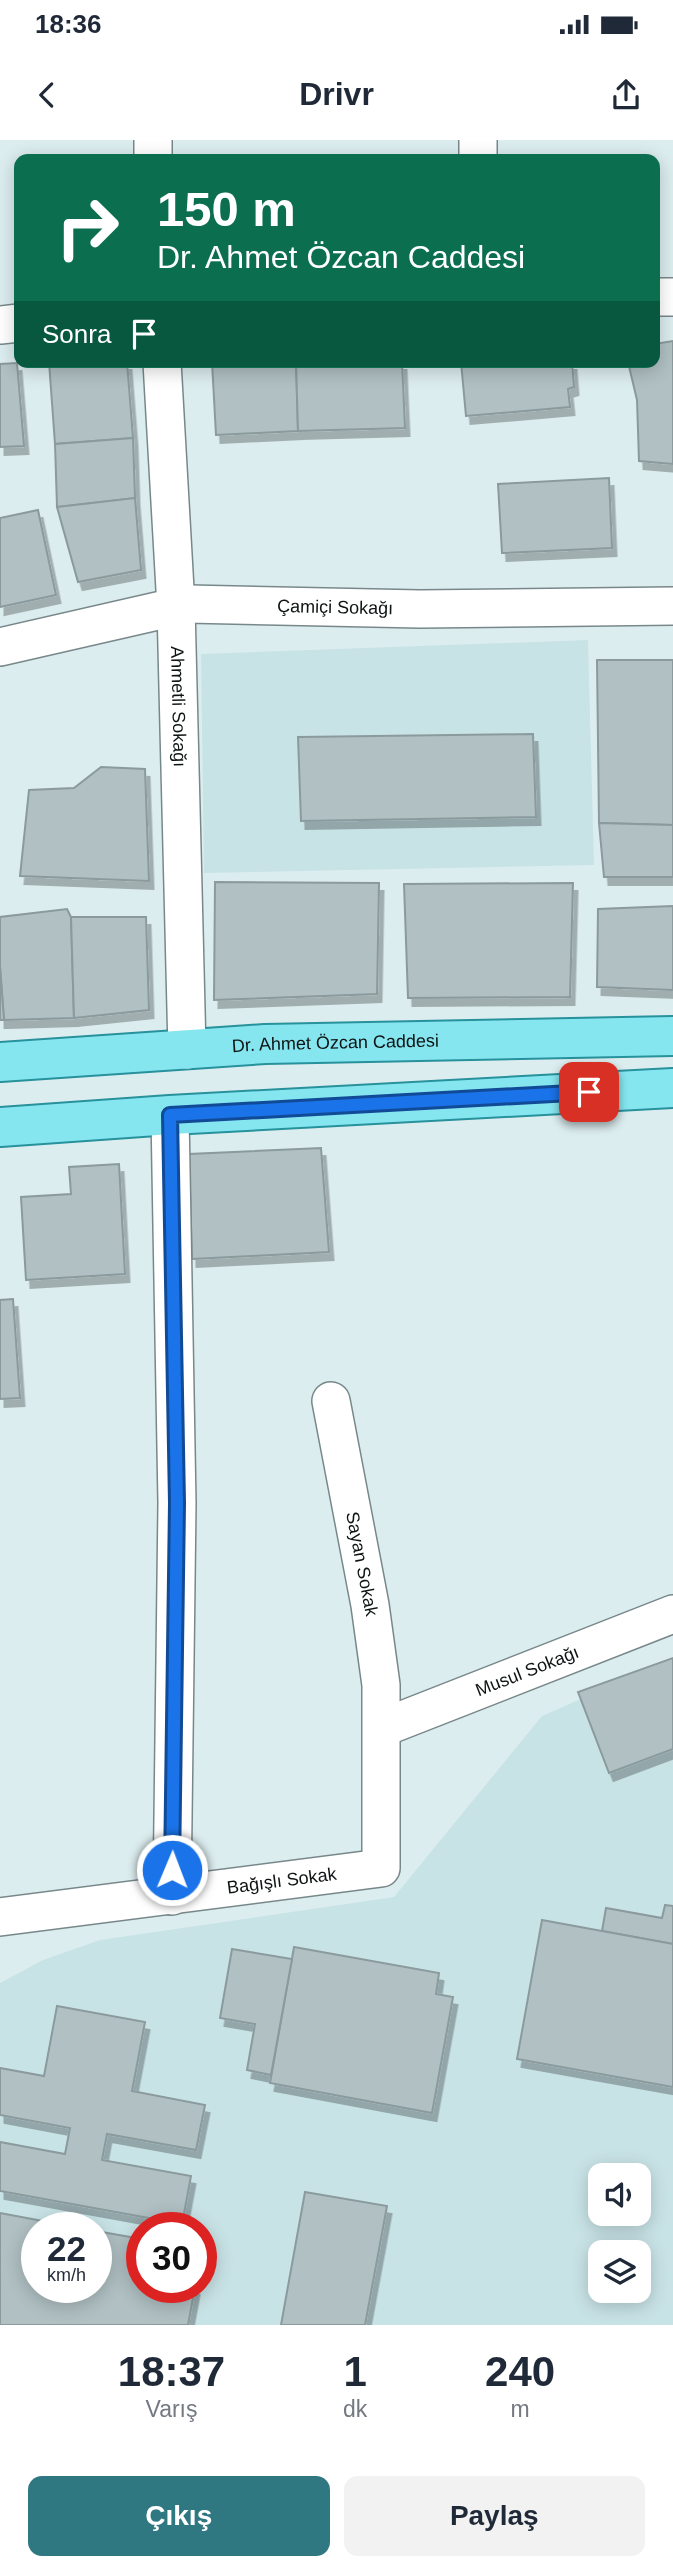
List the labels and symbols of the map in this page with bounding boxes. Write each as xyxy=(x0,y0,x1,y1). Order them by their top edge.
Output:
street label: Çamiçi Sokağı xyxy=(277,596,393,618)
street label: Ahmetli Sokağı xyxy=(167,646,190,767)
street label: Dr. Ahmet Özcan Caddesi xyxy=(231,1031,439,1056)
pin xyxy=(559,1062,619,1122)
street label: Sayan Sokak xyxy=(342,1510,382,1619)
street label: Musul Sokağı xyxy=(473,1642,582,1700)
position arrow xyxy=(135,1833,209,1907)
street label: Bağışlı Sokak xyxy=(226,1864,339,1898)
speed limit sign: 30 xyxy=(126,2212,217,2303)

